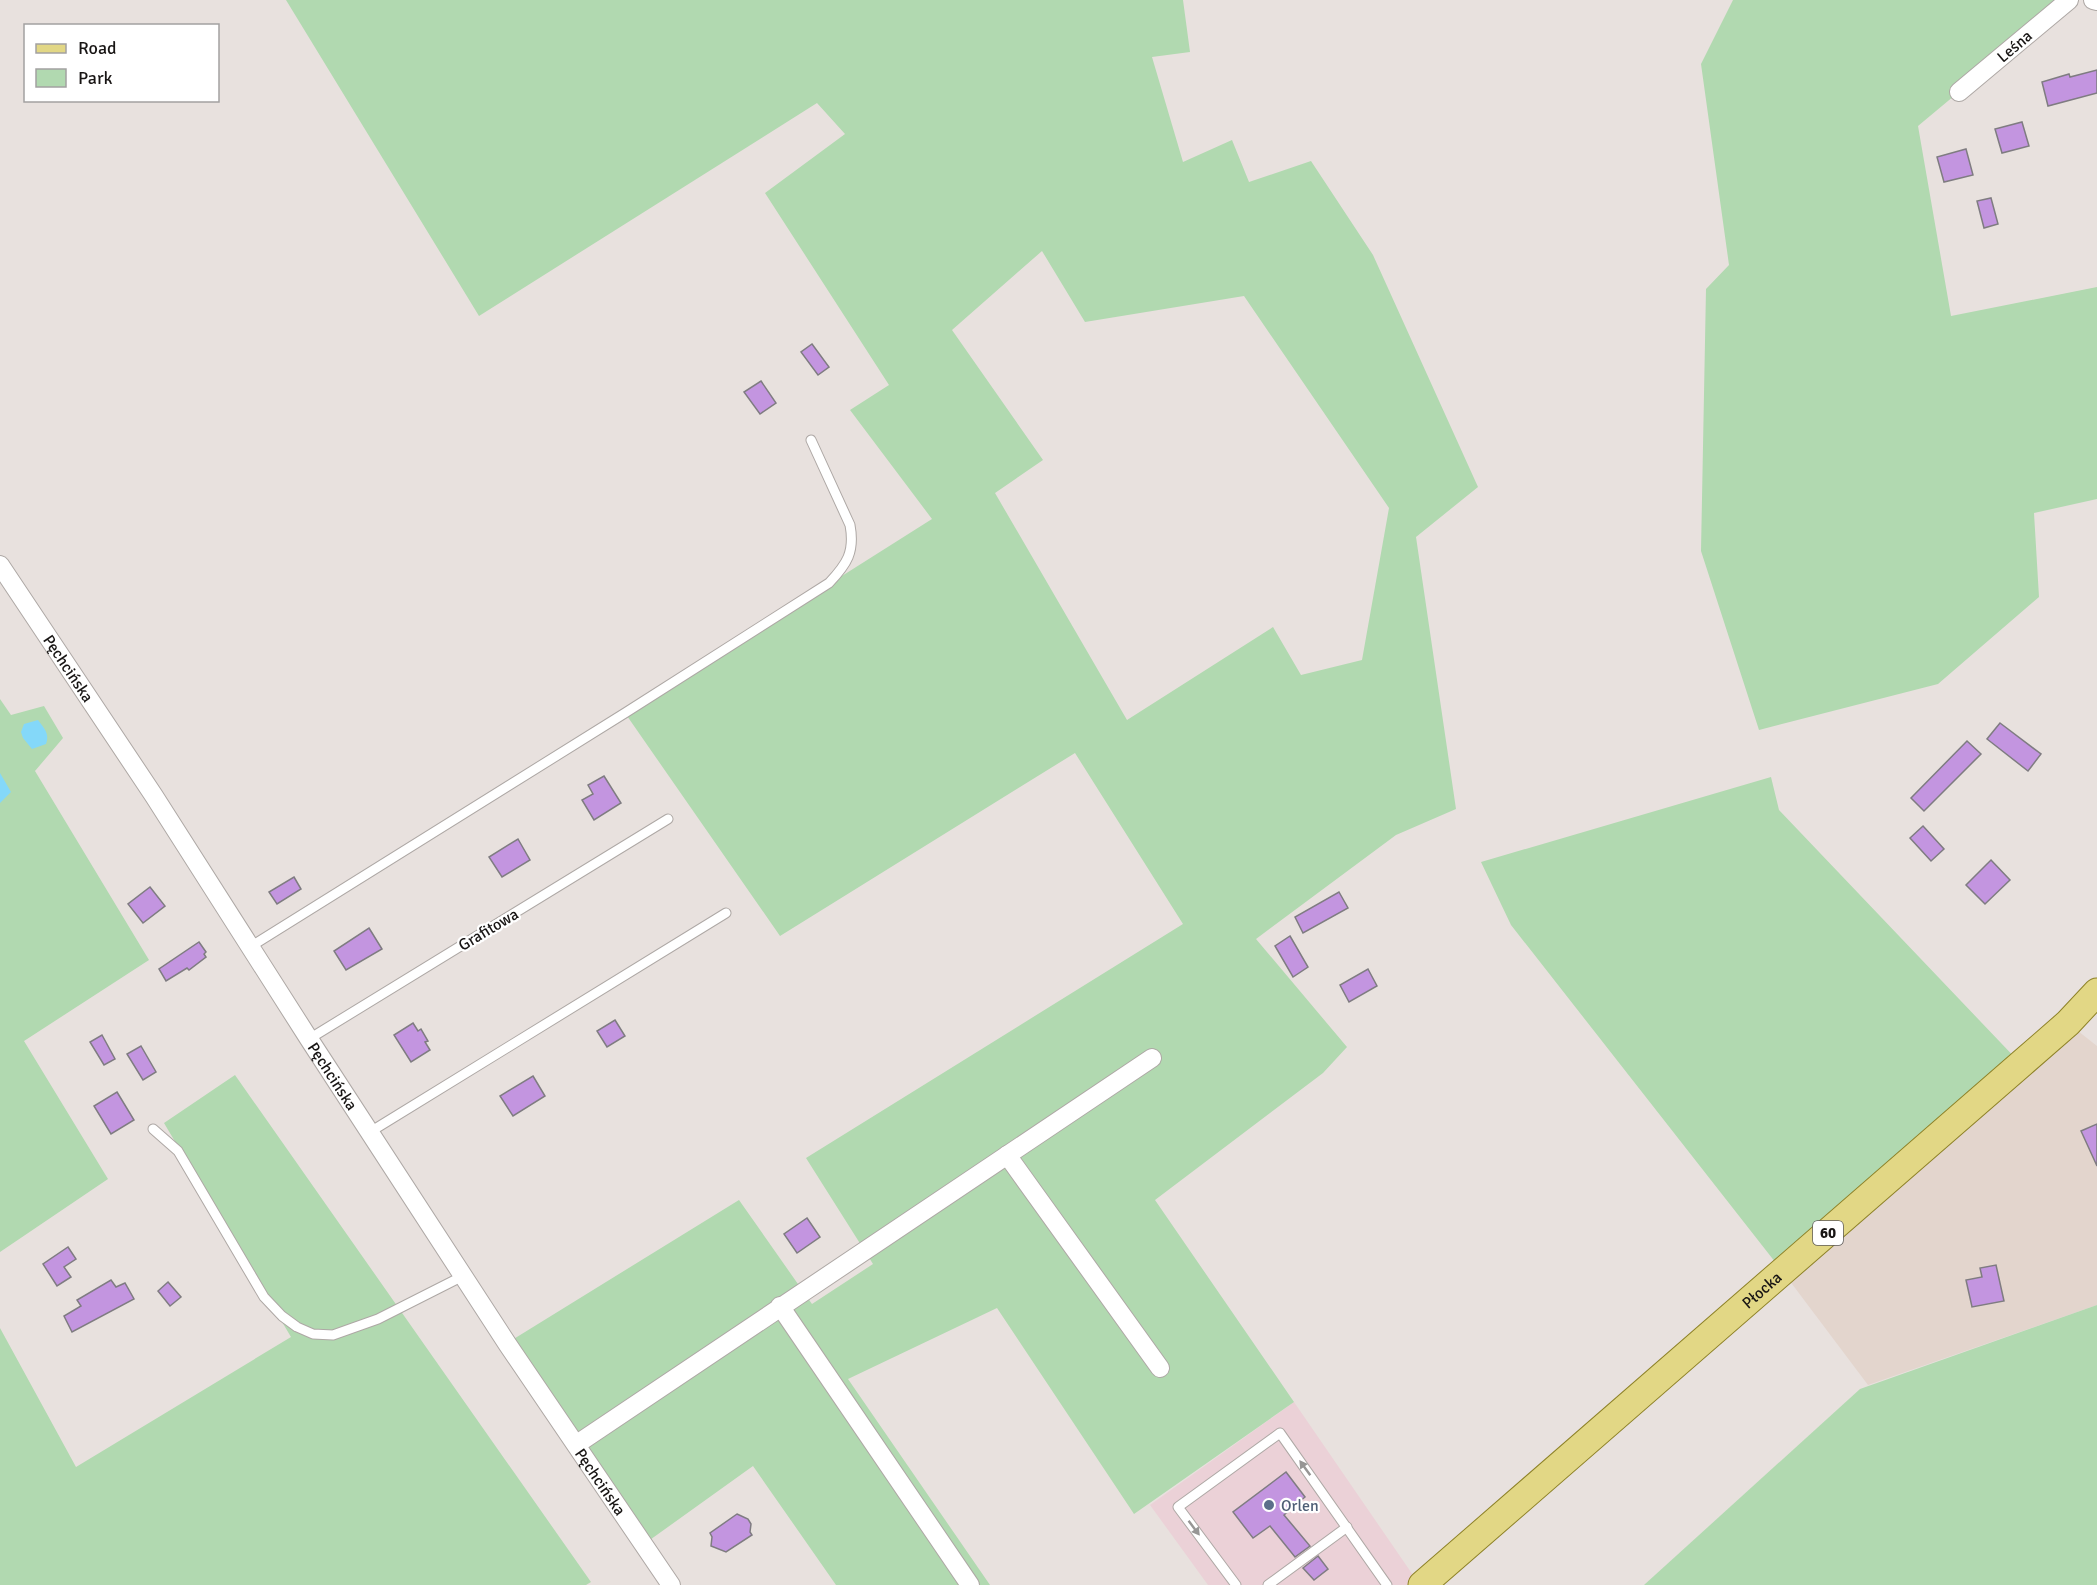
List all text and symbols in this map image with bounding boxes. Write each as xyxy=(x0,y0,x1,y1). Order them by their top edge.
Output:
legend xyxy=(24,24,219,102)
street label: Leśna xyxy=(1993,26,2037,67)
text: Road xyxy=(78,37,117,59)
text: Park xyxy=(78,67,113,89)
street label: Pęchcińska xyxy=(38,631,98,706)
street label: Grafitowa xyxy=(455,904,522,956)
street label: Pęchcińska xyxy=(303,1039,362,1114)
road number: 60 xyxy=(1813,1221,1843,1245)
street label: Płocka xyxy=(1738,1268,1786,1313)
street label: Pęchcińska xyxy=(570,1445,630,1520)
one-way arrow xyxy=(1299,1461,1311,1477)
place label: Orlen xyxy=(1281,1496,1319,1516)
marker: Orlen xyxy=(1262,1498,1276,1512)
one-way arrow xyxy=(1188,1520,1200,1536)

